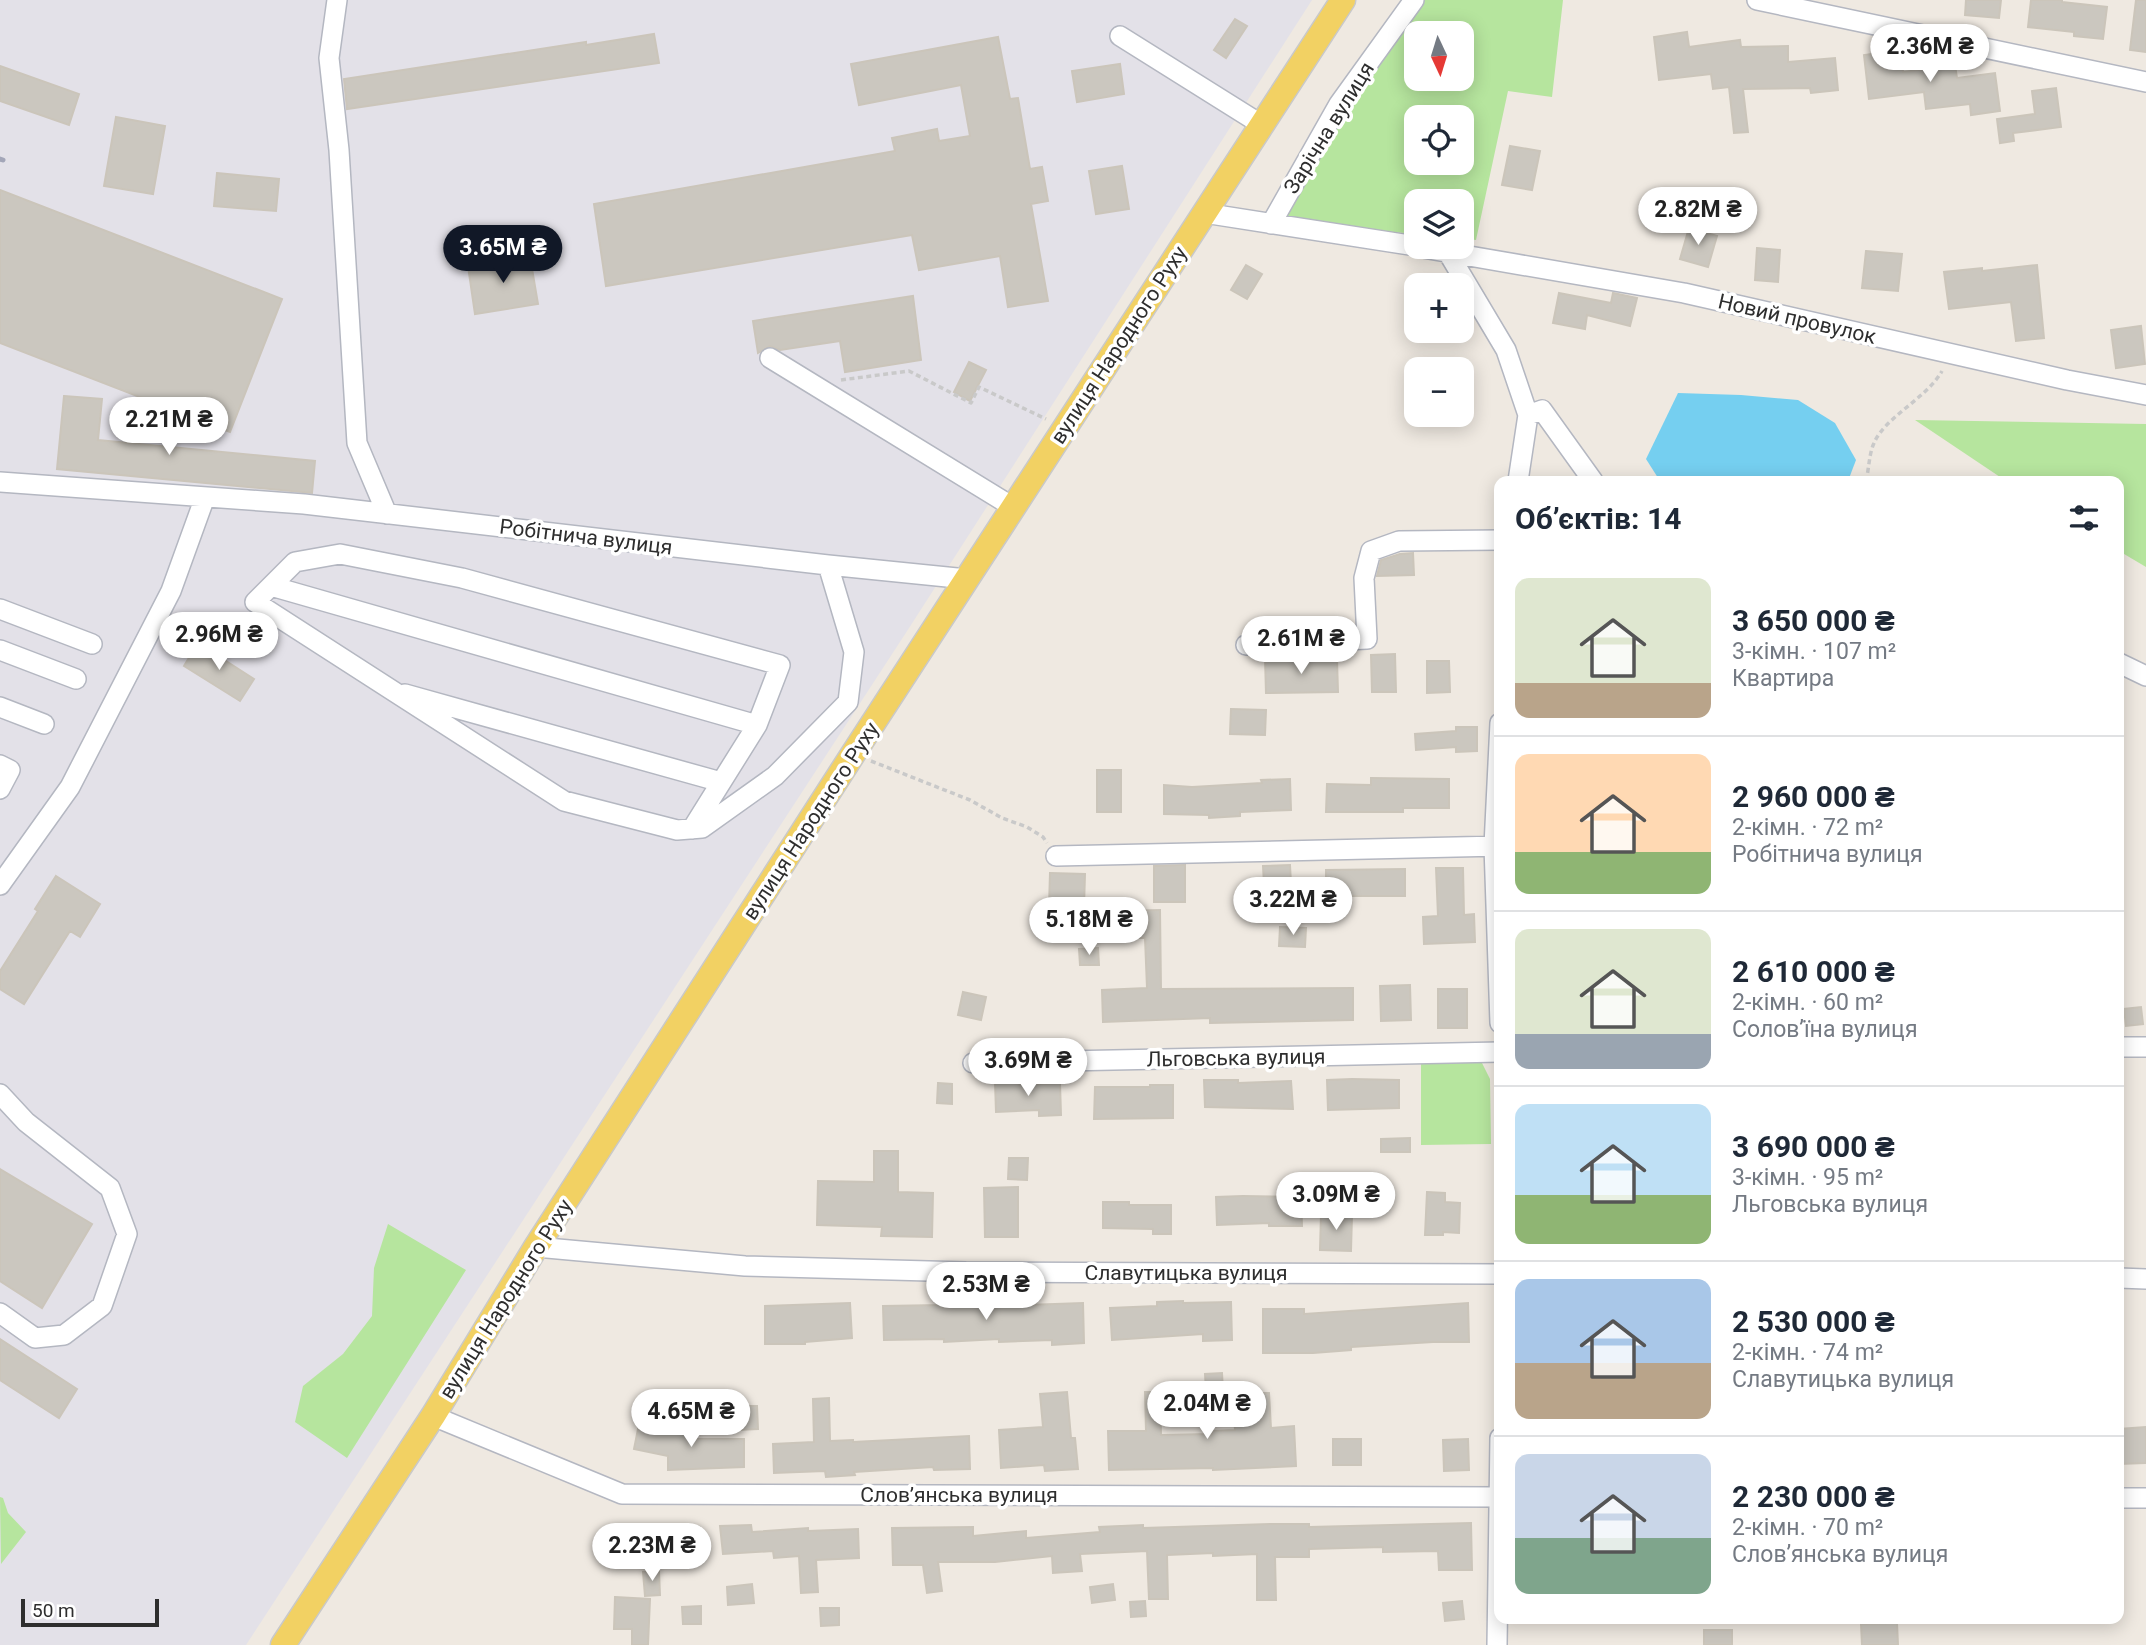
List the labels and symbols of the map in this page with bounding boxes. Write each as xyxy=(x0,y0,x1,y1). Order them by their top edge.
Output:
north arrow xyxy=(1404,21,1474,91)
pin: 2.36M ₴ xyxy=(1865,24,1995,84)
street label: Зарічна вулиця xyxy=(1279,58,1379,198)
pin: 2.82M ₴ xyxy=(1633,188,1763,247)
pin: 3.65M ₴ xyxy=(438,226,568,285)
street label: вулиця Народного Руху xyxy=(1046,242,1192,448)
street label: Новий провулок xyxy=(1716,289,1879,349)
pin: 2.21M ₴ xyxy=(104,398,234,457)
street label: Робітнича вулиця xyxy=(498,514,674,560)
pin: 2.96M ₴ xyxy=(154,612,284,672)
pin: 2.61M ₴ xyxy=(1236,616,1366,676)
street label: вулиця Народного Руху xyxy=(738,718,884,924)
pin: 3.22M ₴ xyxy=(1228,878,1358,937)
pin: 5.18M ₴ xyxy=(1024,898,1154,957)
pin: 3.69M ₴ xyxy=(963,1038,1093,1098)
street label: Льговська вулиця xyxy=(1146,1044,1326,1072)
pin: 3.09M ₴ xyxy=(1271,1172,1401,1232)
street label: вулиця Народного Руху xyxy=(435,1195,577,1403)
street label: Славутицька вулиця xyxy=(1085,1261,1287,1285)
pin: 2.53M ₴ xyxy=(921,1262,1051,1322)
pin: 2.04M ₴ xyxy=(1142,1382,1272,1441)
pin: 4.65M ₴ xyxy=(626,1390,756,1449)
street label: Словʼянська вулиця xyxy=(860,1483,1058,1507)
pin: 2.23M ₴ xyxy=(587,1524,717,1583)
scale bar xyxy=(21,1596,159,1628)

